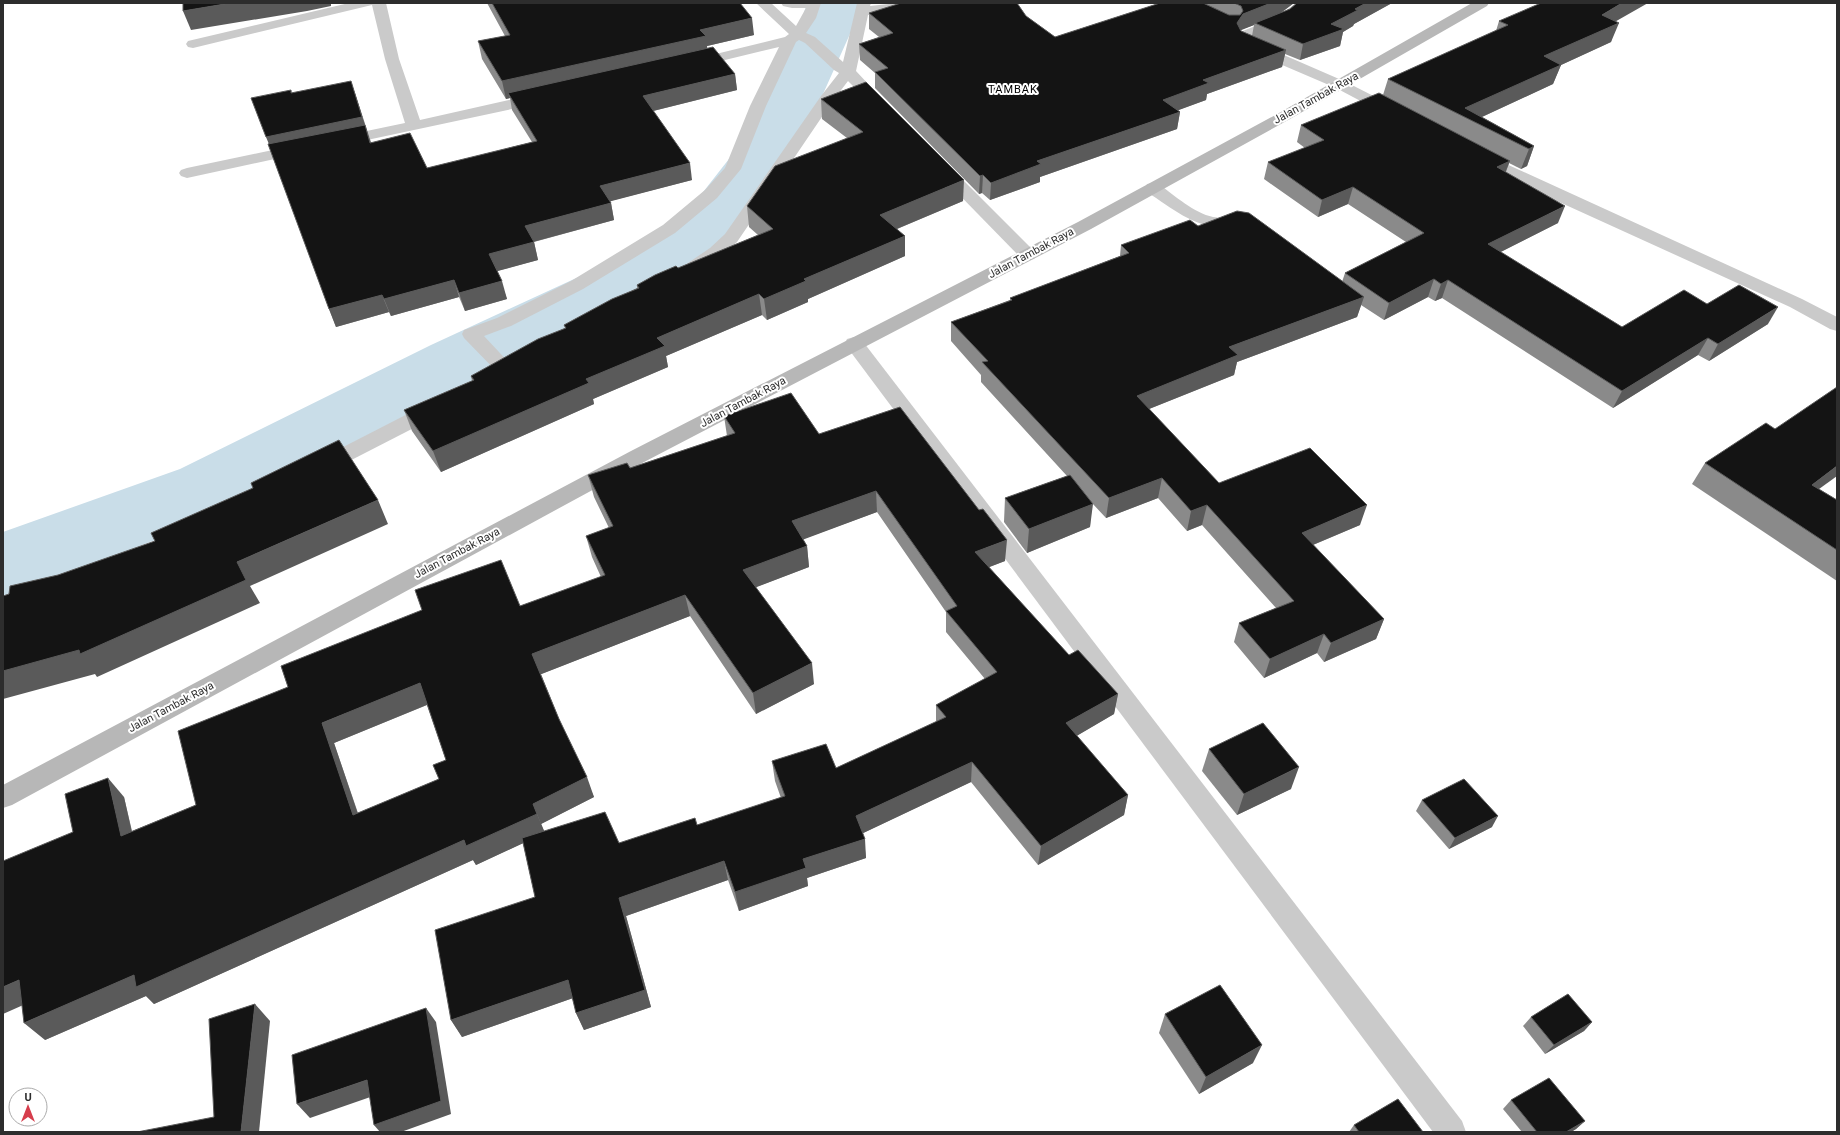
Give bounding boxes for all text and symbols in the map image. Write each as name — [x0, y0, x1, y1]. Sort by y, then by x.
street label: Jalan Tambak Raya — [1271, 69, 1361, 127]
district label: TAMBAK — [988, 83, 1038, 96]
street label: Jalan Tambak Raya — [986, 225, 1076, 281]
street label: Jalan Tambak Raya — [698, 374, 788, 430]
street label: Jalan Tambak Raya — [412, 525, 502, 581]
street label: Jalan Tambak Raya — [126, 679, 216, 735]
north arrow — [8, 1087, 48, 1127]
text: U — [24, 1091, 32, 1104]

